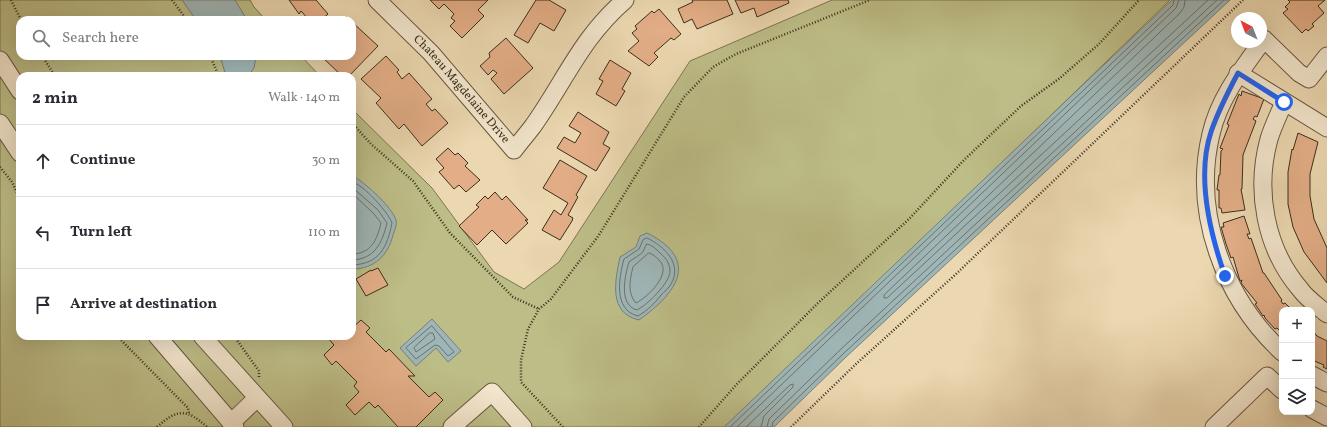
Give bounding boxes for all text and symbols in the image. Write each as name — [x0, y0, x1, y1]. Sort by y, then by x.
north arrow — [1231, 12, 1267, 48]
search box — [16, 16, 356, 60]
icon: search — [30, 27, 52, 49]
text: Search here — [62, 28, 139, 49]
street label: Chateau Magdelaine Drive — [409, 32, 513, 147]
text: 2 min — [32, 87, 78, 110]
text: Walk · 140 m — [268, 89, 340, 107]
route start — [1275, 93, 1293, 111]
icon: ahead — [32, 150, 54, 172]
text: Continue — [70, 150, 135, 171]
text: 30 m — [312, 152, 340, 170]
icon: left — [32, 222, 54, 244]
text: Turn left — [70, 222, 132, 243]
text: 110 m — [308, 224, 340, 242]
route end — [1216, 267, 1234, 285]
icon: arrive — [32, 294, 54, 316]
text: Arrive at destination — [70, 294, 217, 315]
map controls — [1279, 307, 1315, 415]
button: + — [1279, 307, 1315, 343]
button: − — [1279, 343, 1315, 379]
button: layers — [1279, 379, 1315, 415]

